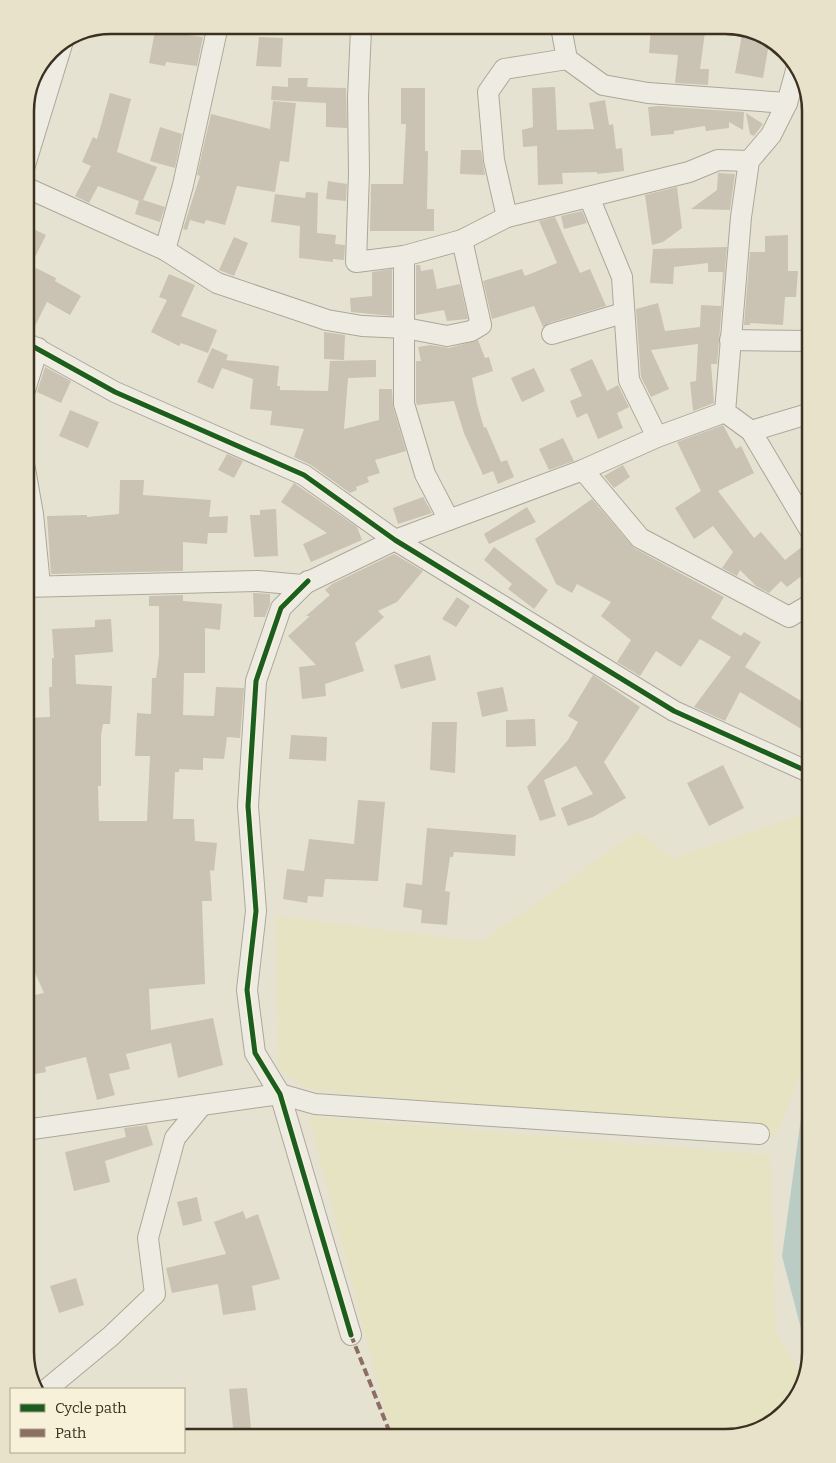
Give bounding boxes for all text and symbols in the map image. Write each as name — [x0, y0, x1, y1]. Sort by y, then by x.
legend — [10, 1388, 185, 1453]
text: Cycle path — [55, 1399, 127, 1417]
text: Path — [55, 1424, 87, 1442]

